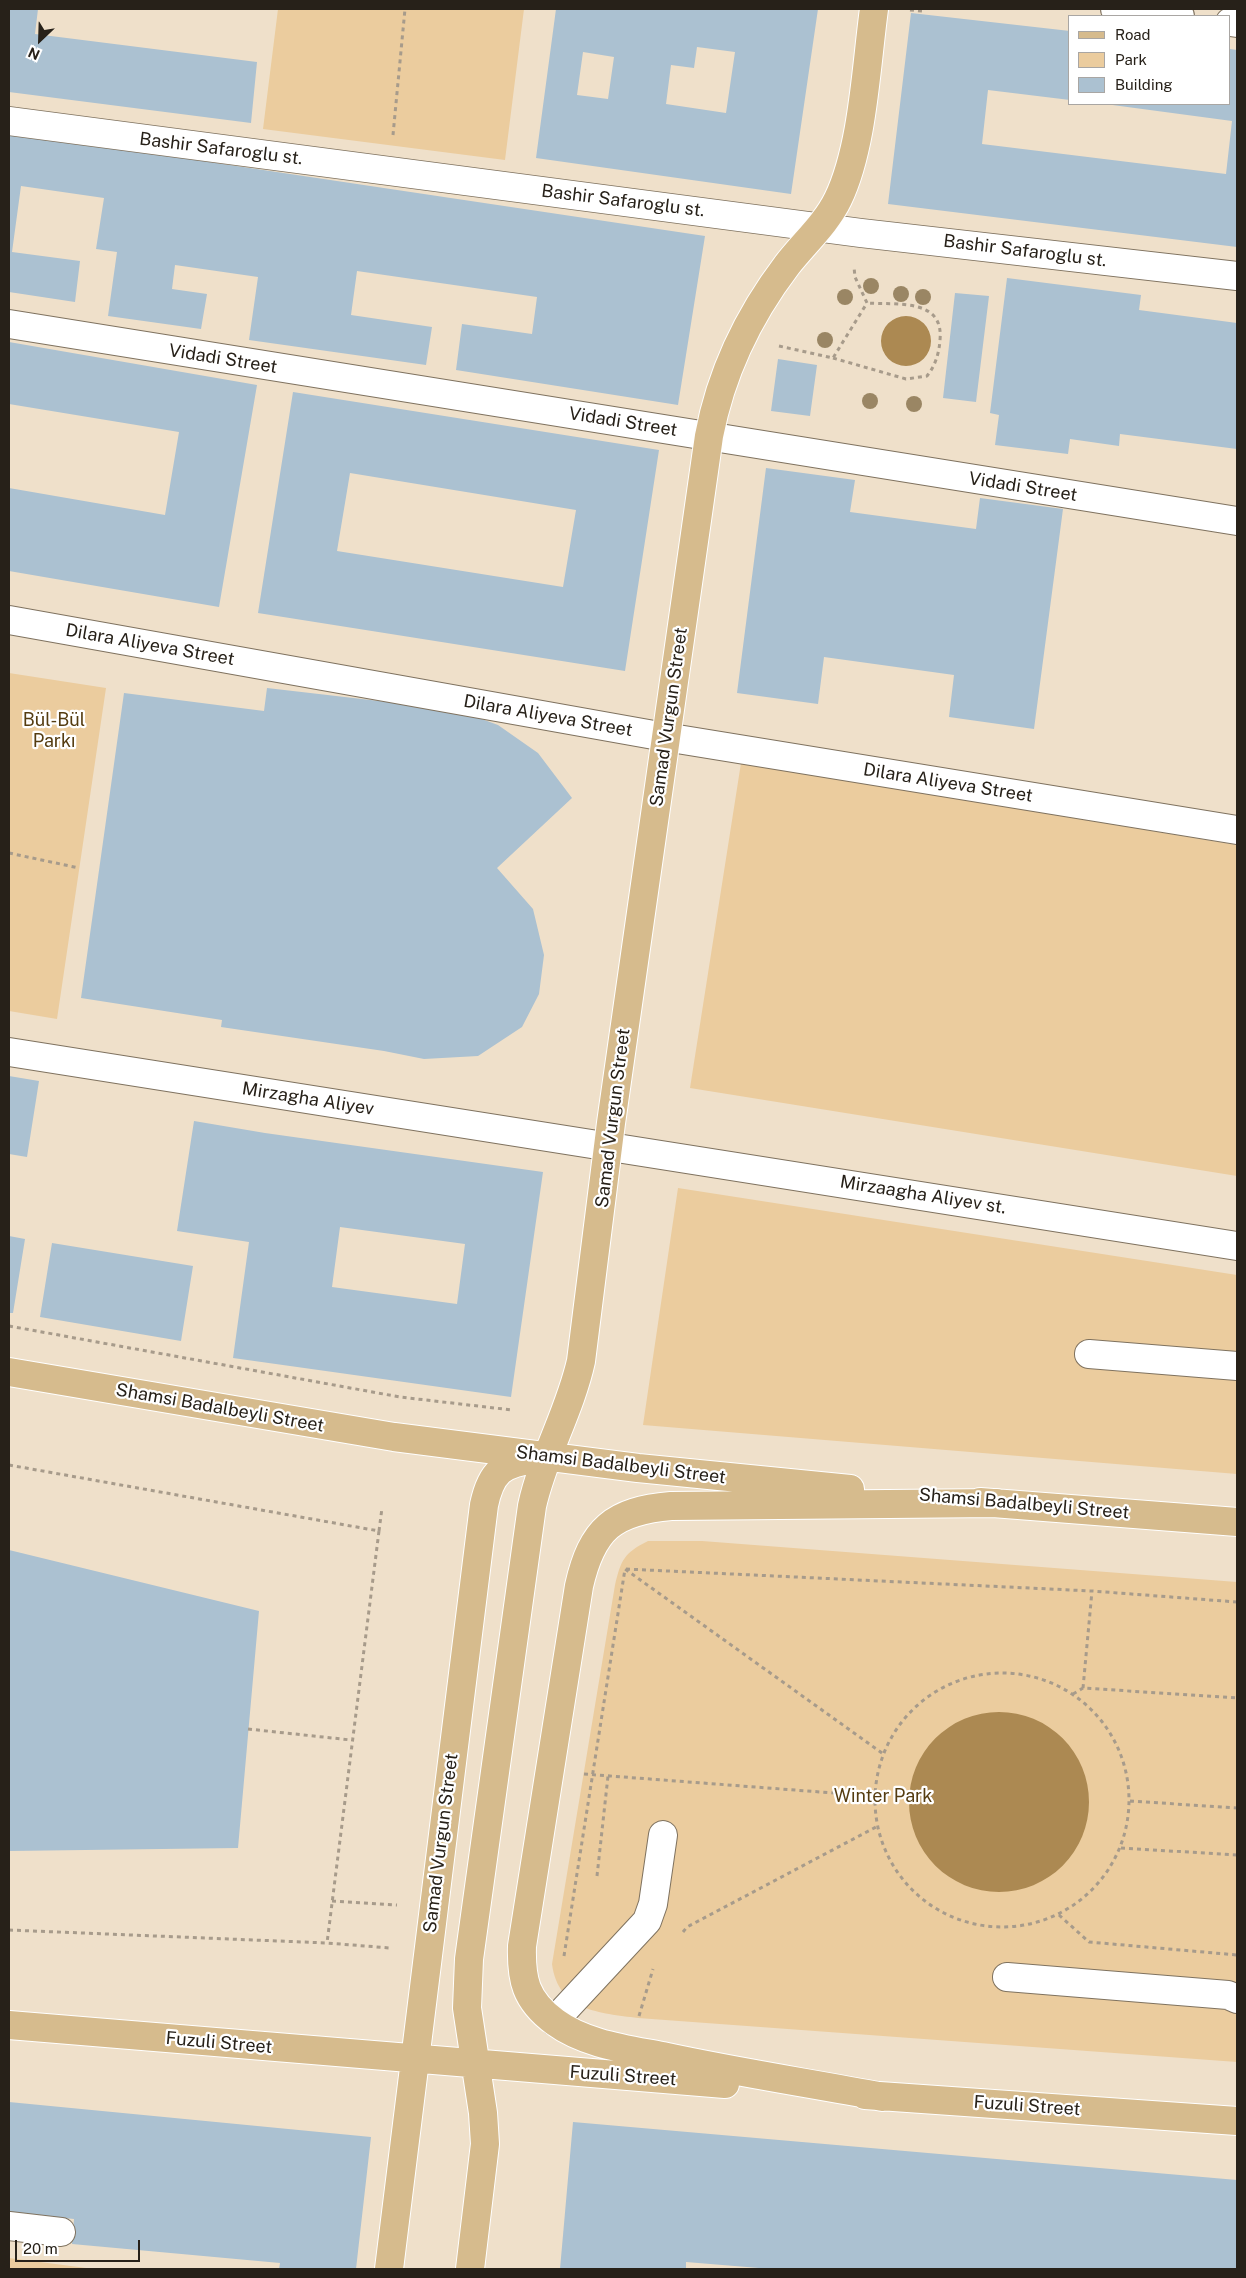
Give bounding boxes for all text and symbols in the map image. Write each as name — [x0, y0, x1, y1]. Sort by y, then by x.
north arrow — [15, 15, 65, 65]
legend — [1068, 15, 1231, 105]
text: Road — [1115, 26, 1151, 43]
text: N — [26, 44, 42, 63]
text: Park — [1115, 51, 1147, 68]
text: Building — [1115, 76, 1173, 93]
street label: Bashir Safaroglu st. — [138, 128, 304, 170]
street label: Bashir Safaroglu st. — [540, 180, 706, 222]
street label: Bashir Safaroglu st. — [942, 230, 1108, 272]
street label: Vidadi Street — [167, 340, 279, 378]
street label: Vidadi Street — [567, 403, 679, 441]
street label: Vidadi Street — [967, 468, 1079, 506]
street label: Dilara Aliyeva Street — [64, 619, 236, 671]
street label: Samad Vurgun Street — [646, 626, 692, 808]
street label: Dilara Aliyeva Street — [462, 690, 634, 742]
park label: Bül-Bül Parkı — [23, 709, 85, 752]
street label: Dilara Aliyeva Street — [862, 759, 1034, 807]
street label: Samad Vurgun Street — [591, 1027, 635, 1209]
street label: Mirzagha Aliyev — [240, 1078, 376, 1120]
street label: Mirzaagha Aliyev st. — [839, 1171, 1007, 1219]
street label: Shamsi Badalbeyli Street — [114, 1379, 326, 1437]
street label: Shamsi Badalbeyli Street — [515, 1441, 727, 1489]
street label: Shamsi Badalbeyli Street — [918, 1484, 1130, 1524]
street label: Samad Vurgun Street — [419, 1752, 463, 1934]
park label: Winter Park — [834, 1785, 932, 1807]
street label: Fuzuli Street — [165, 2028, 273, 2058]
street label: Fuzuli Street — [569, 2061, 677, 2091]
street label: Fuzuli Street — [973, 2091, 1081, 2121]
scale bar — [18, 2230, 142, 2262]
text: 20 m — [23, 2240, 58, 2257]

